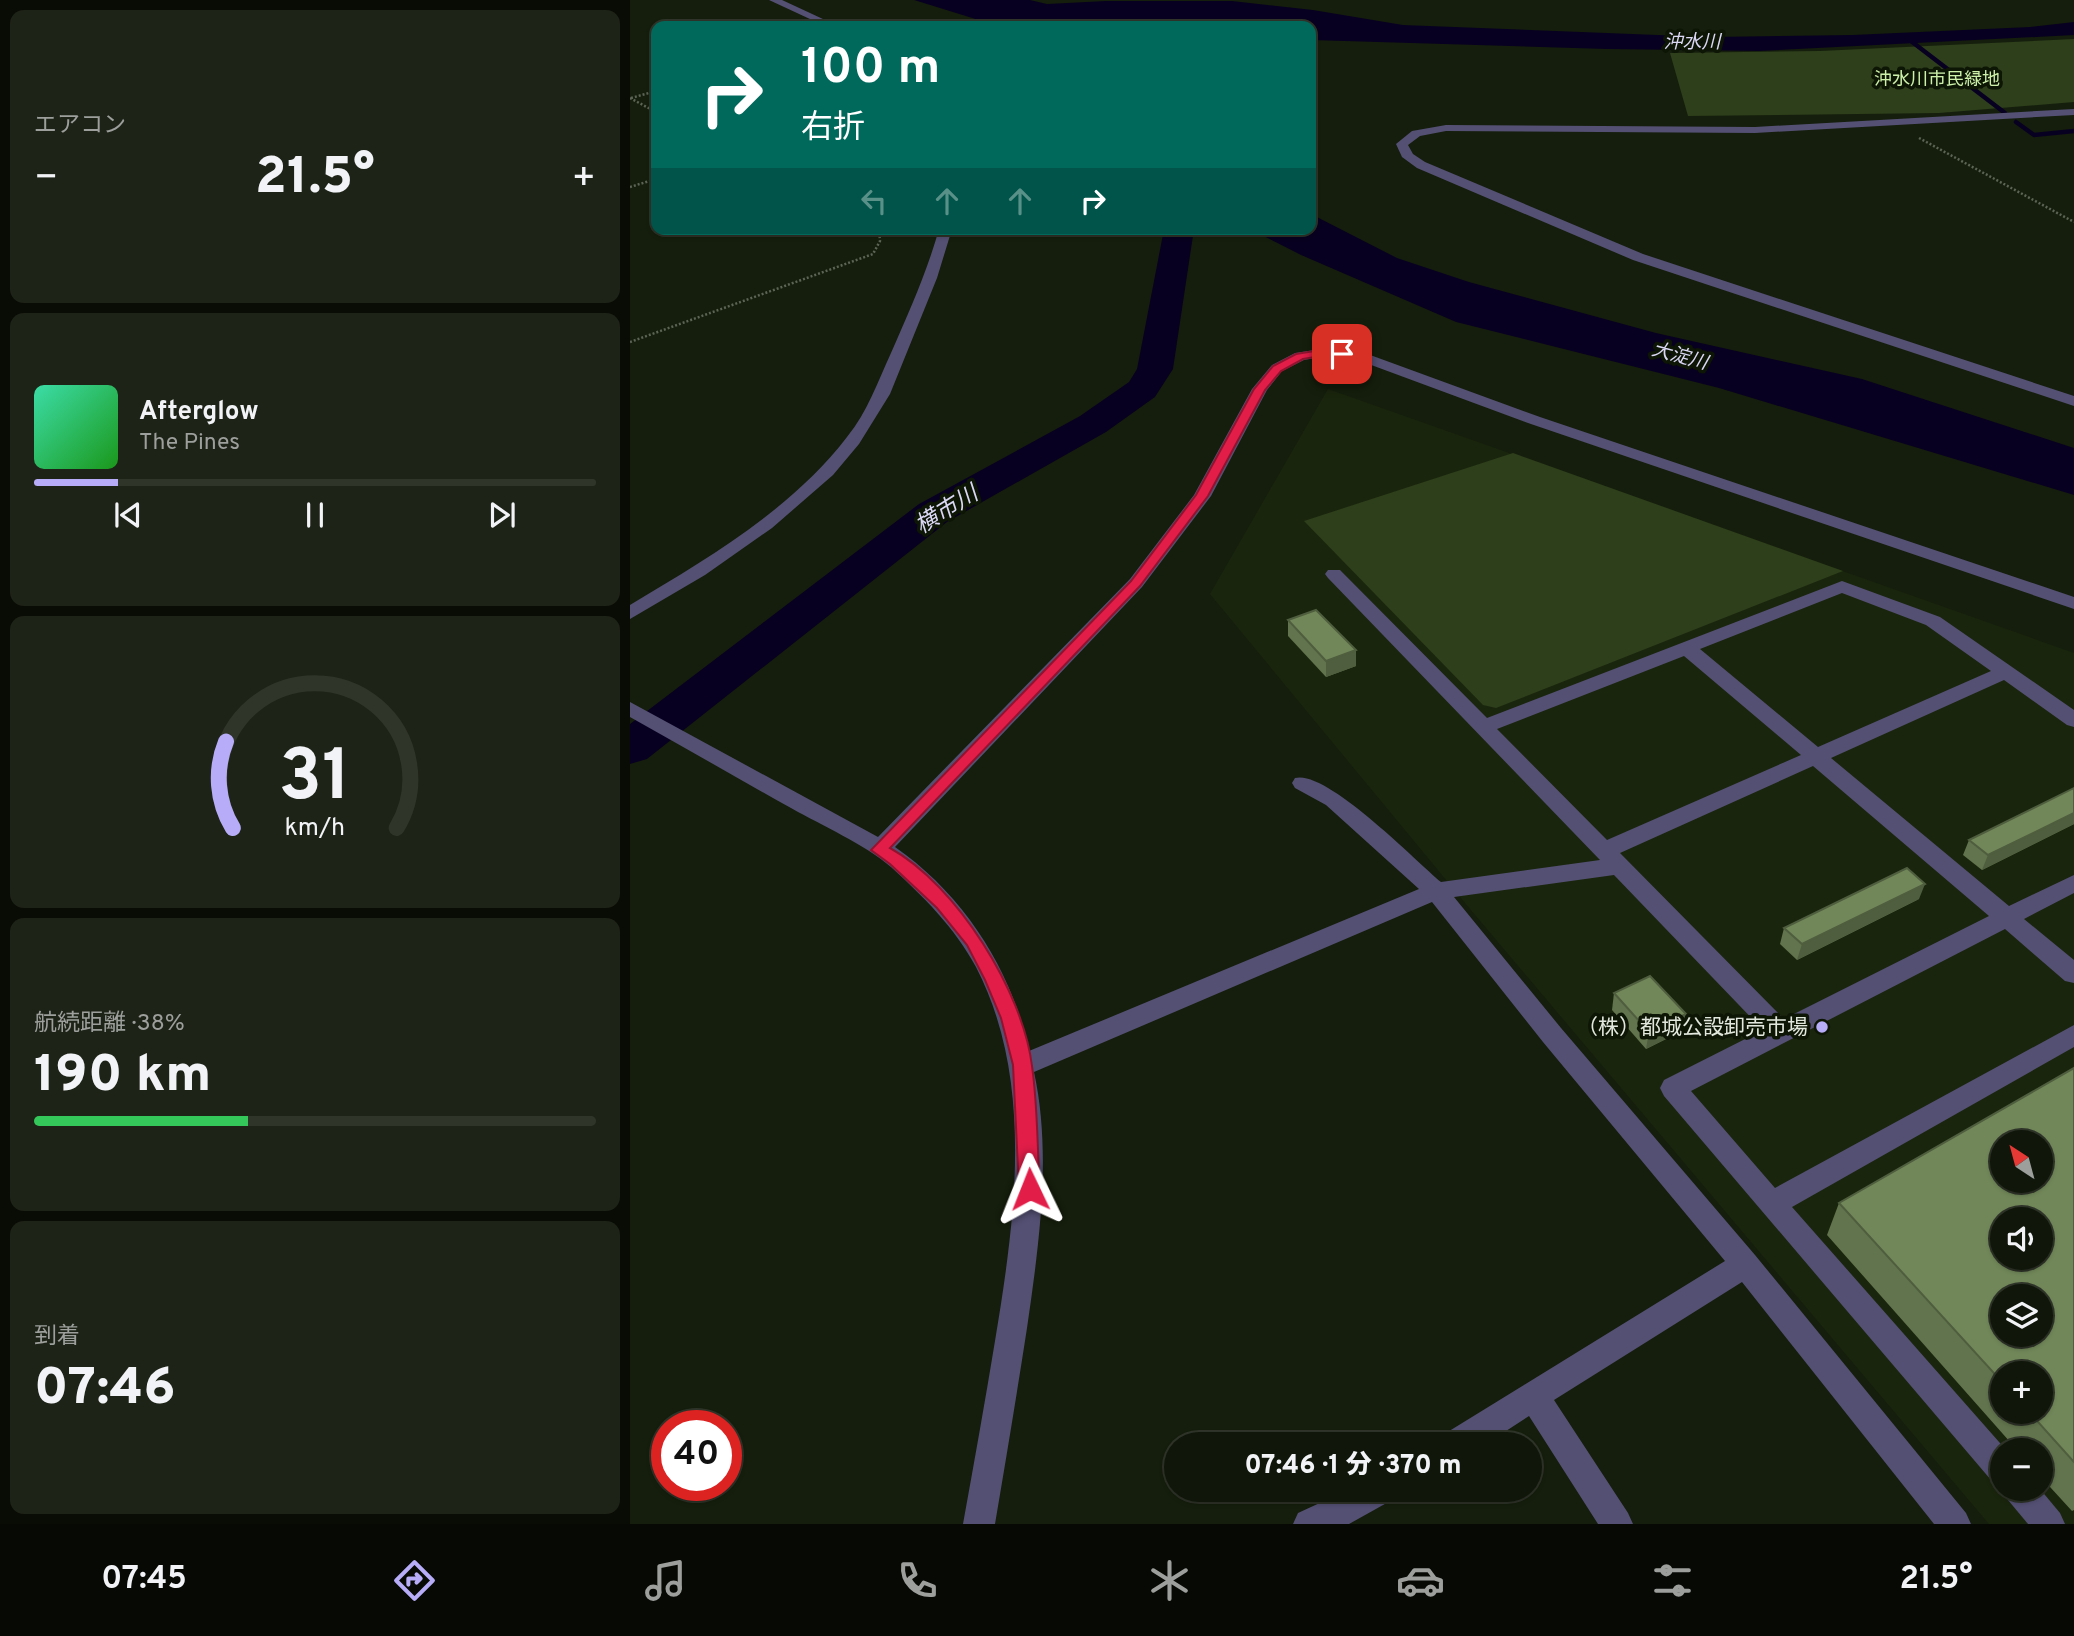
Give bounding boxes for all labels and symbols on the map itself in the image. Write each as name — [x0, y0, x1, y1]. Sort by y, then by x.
water label: 沖水川 — [1663, 31, 1722, 55]
park label: 沖水川市民緑地 — [1874, 69, 2000, 92]
pin — [1312, 324, 1372, 384]
water label: 大淀川 — [1649, 338, 1712, 376]
water label: 横市川 — [910, 479, 987, 542]
place label: （株）都城公設卸売市場 — [1577, 1015, 1808, 1042]
marker: （株）都城公設卸売市場 — [1814, 1019, 1830, 1035]
north arrow — [1990, 1130, 2053, 1194]
position arrow — [993, 1152, 1067, 1226]
speed limit sign: 40 — [651, 1410, 742, 1501]

